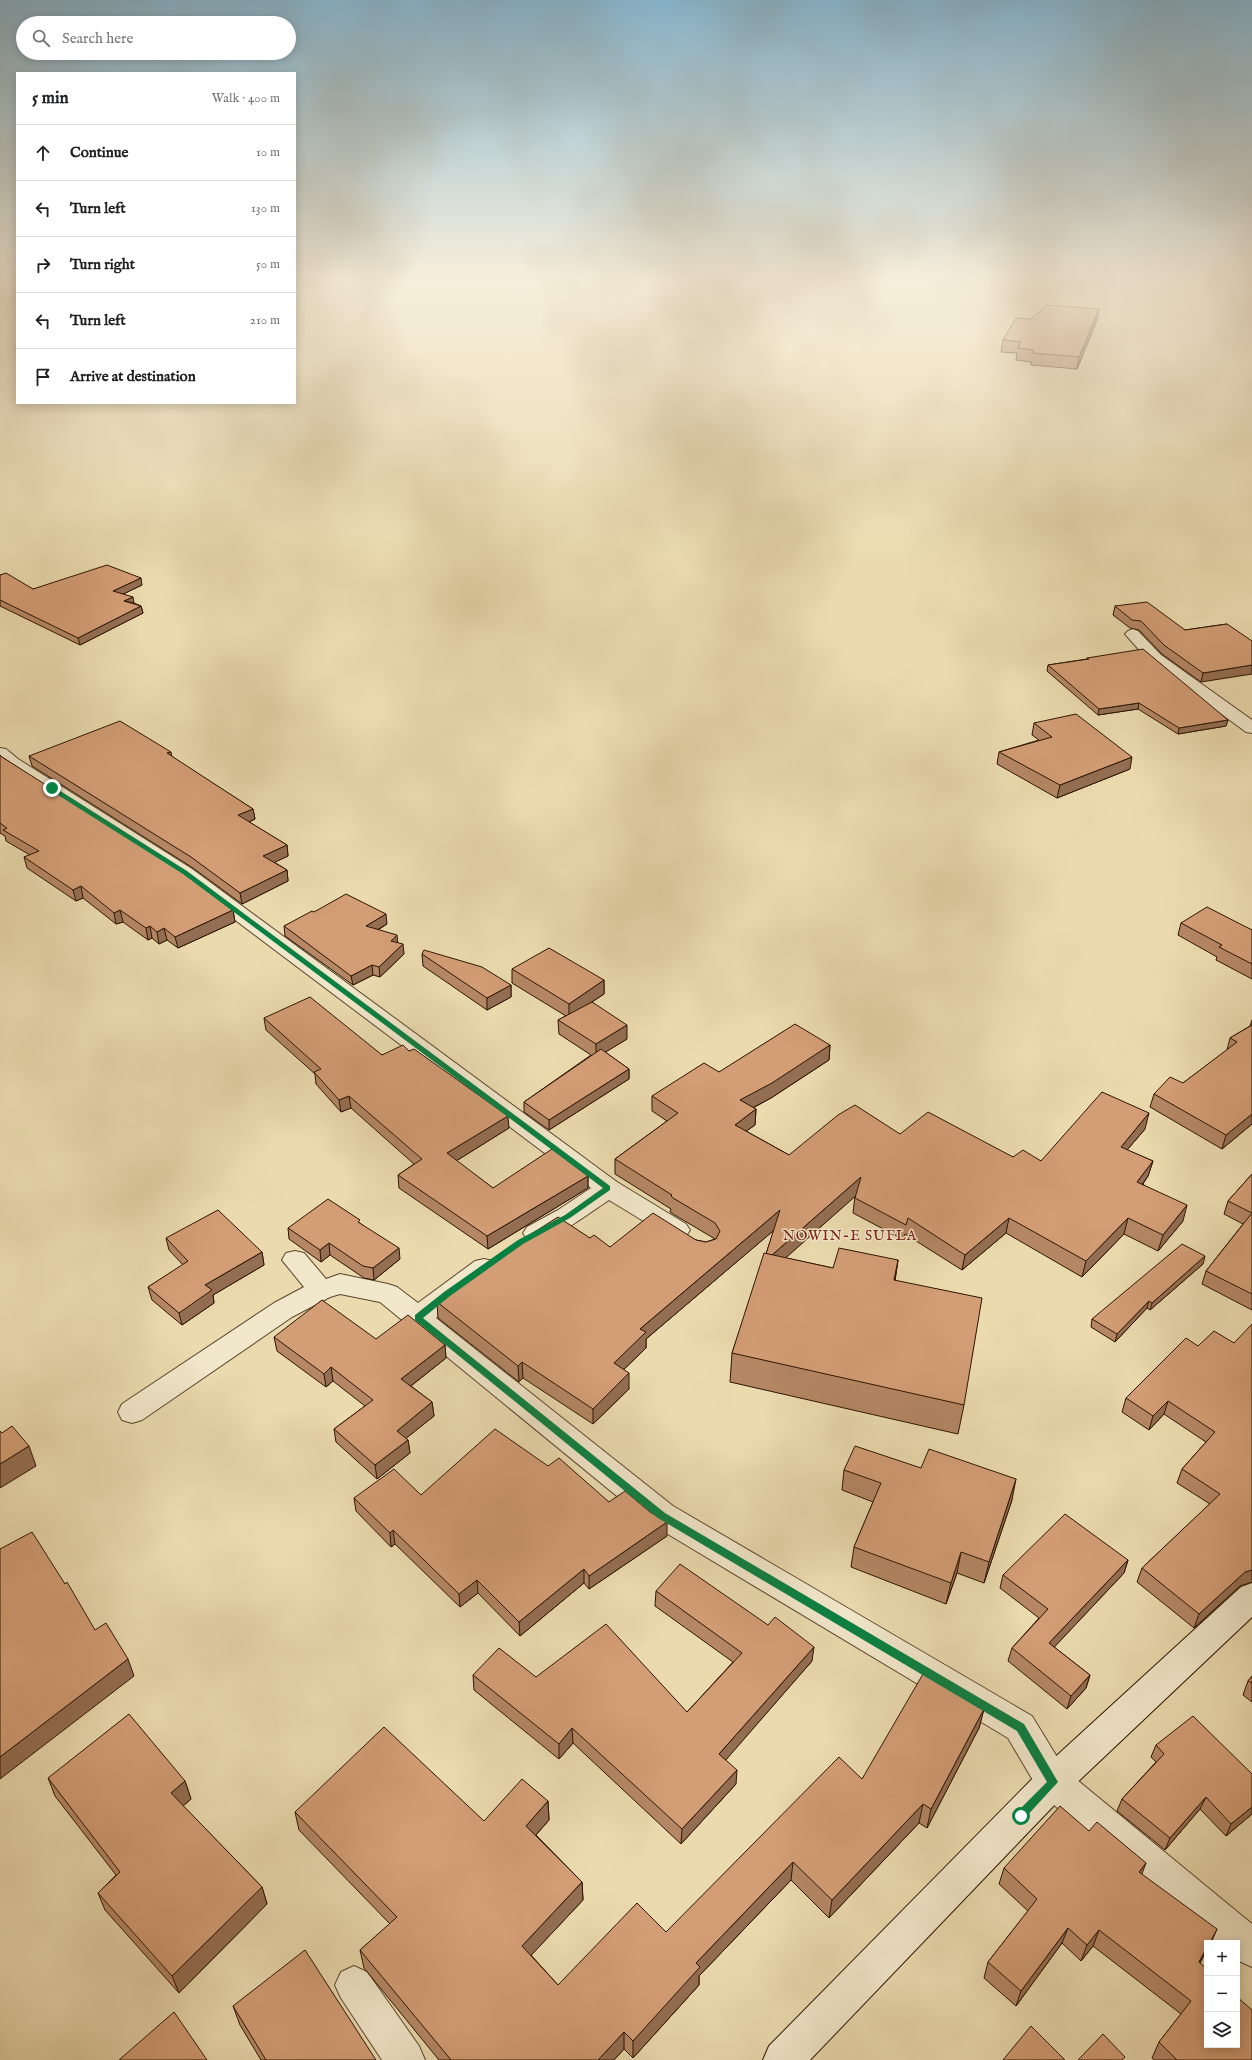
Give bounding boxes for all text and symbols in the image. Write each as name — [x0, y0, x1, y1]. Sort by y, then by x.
search box — [16, 16, 296, 60]
icon: search — [30, 27, 52, 49]
text: Search here — [62, 29, 133, 48]
text: 5 min — [32, 88, 69, 109]
text: Walk · 400 m — [212, 90, 280, 107]
icon: ahead — [32, 142, 54, 164]
text: Continue — [70, 143, 128, 162]
text: 10 m — [256, 144, 280, 161]
icon: left — [32, 198, 54, 220]
text: Turn left — [70, 199, 126, 218]
text: 130 m — [251, 200, 280, 217]
icon: right — [32, 254, 54, 276]
text: Turn right — [70, 255, 135, 274]
text: 50 m — [256, 256, 280, 273]
icon: left — [32, 310, 54, 332]
text: Turn left — [70, 311, 126, 330]
text: 210 m — [250, 312, 280, 329]
icon: arrive — [32, 366, 54, 388]
text: Arrive at destination — [70, 367, 196, 386]
route end — [43, 779, 61, 797]
district label: NOWIN-E SUFLA — [783, 1227, 917, 1245]
route start — [1012, 1807, 1030, 1825]
map controls — [1204, 1940, 1240, 2048]
button: + — [1204, 1940, 1240, 1976]
button: − — [1204, 1976, 1240, 2012]
button: layers — [1204, 2012, 1240, 2048]

